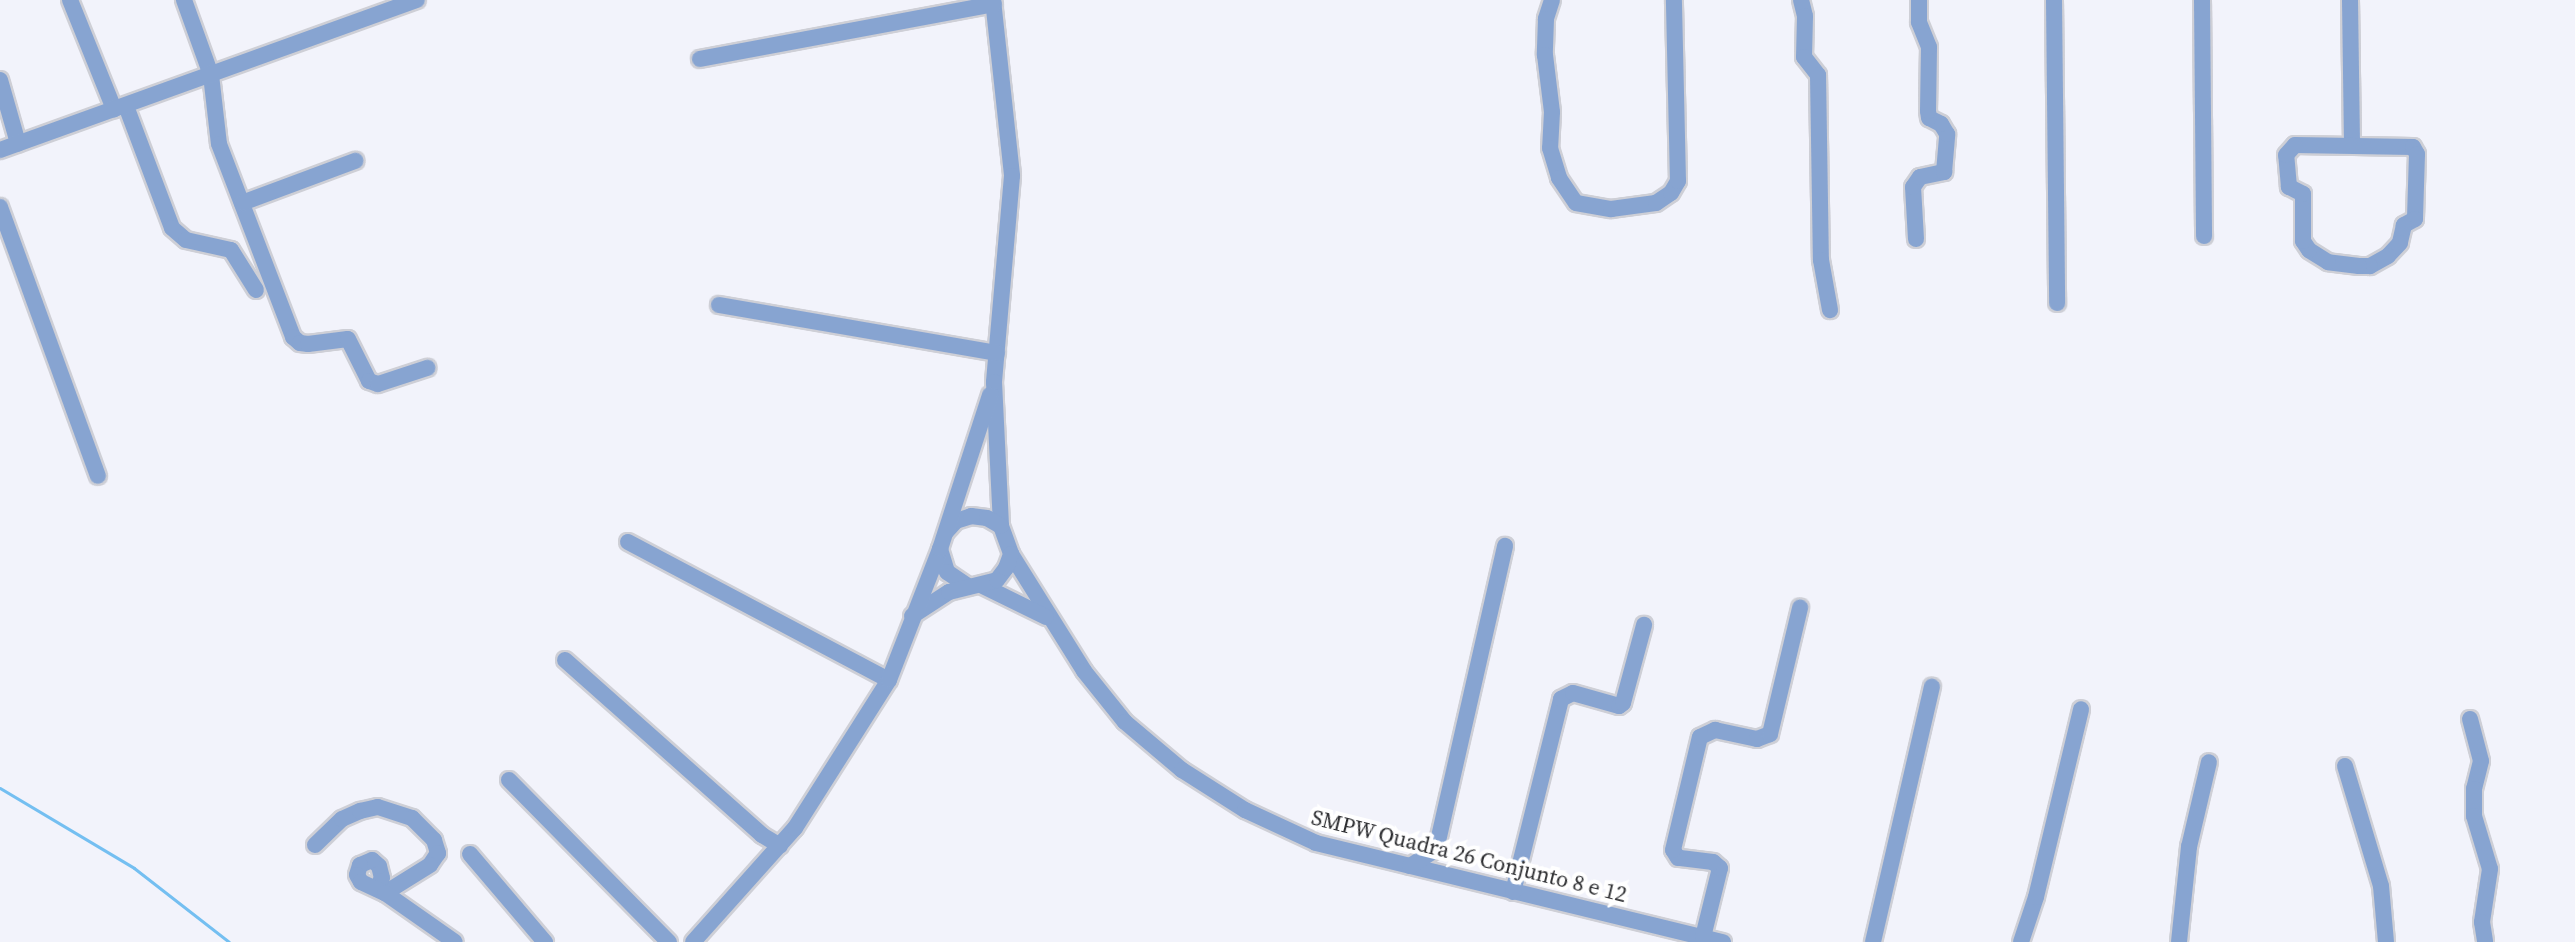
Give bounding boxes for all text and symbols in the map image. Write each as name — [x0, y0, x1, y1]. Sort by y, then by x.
street label: SMPW Quadra 26 Conjunto 8 e 12 — [1308, 804, 1630, 908]

